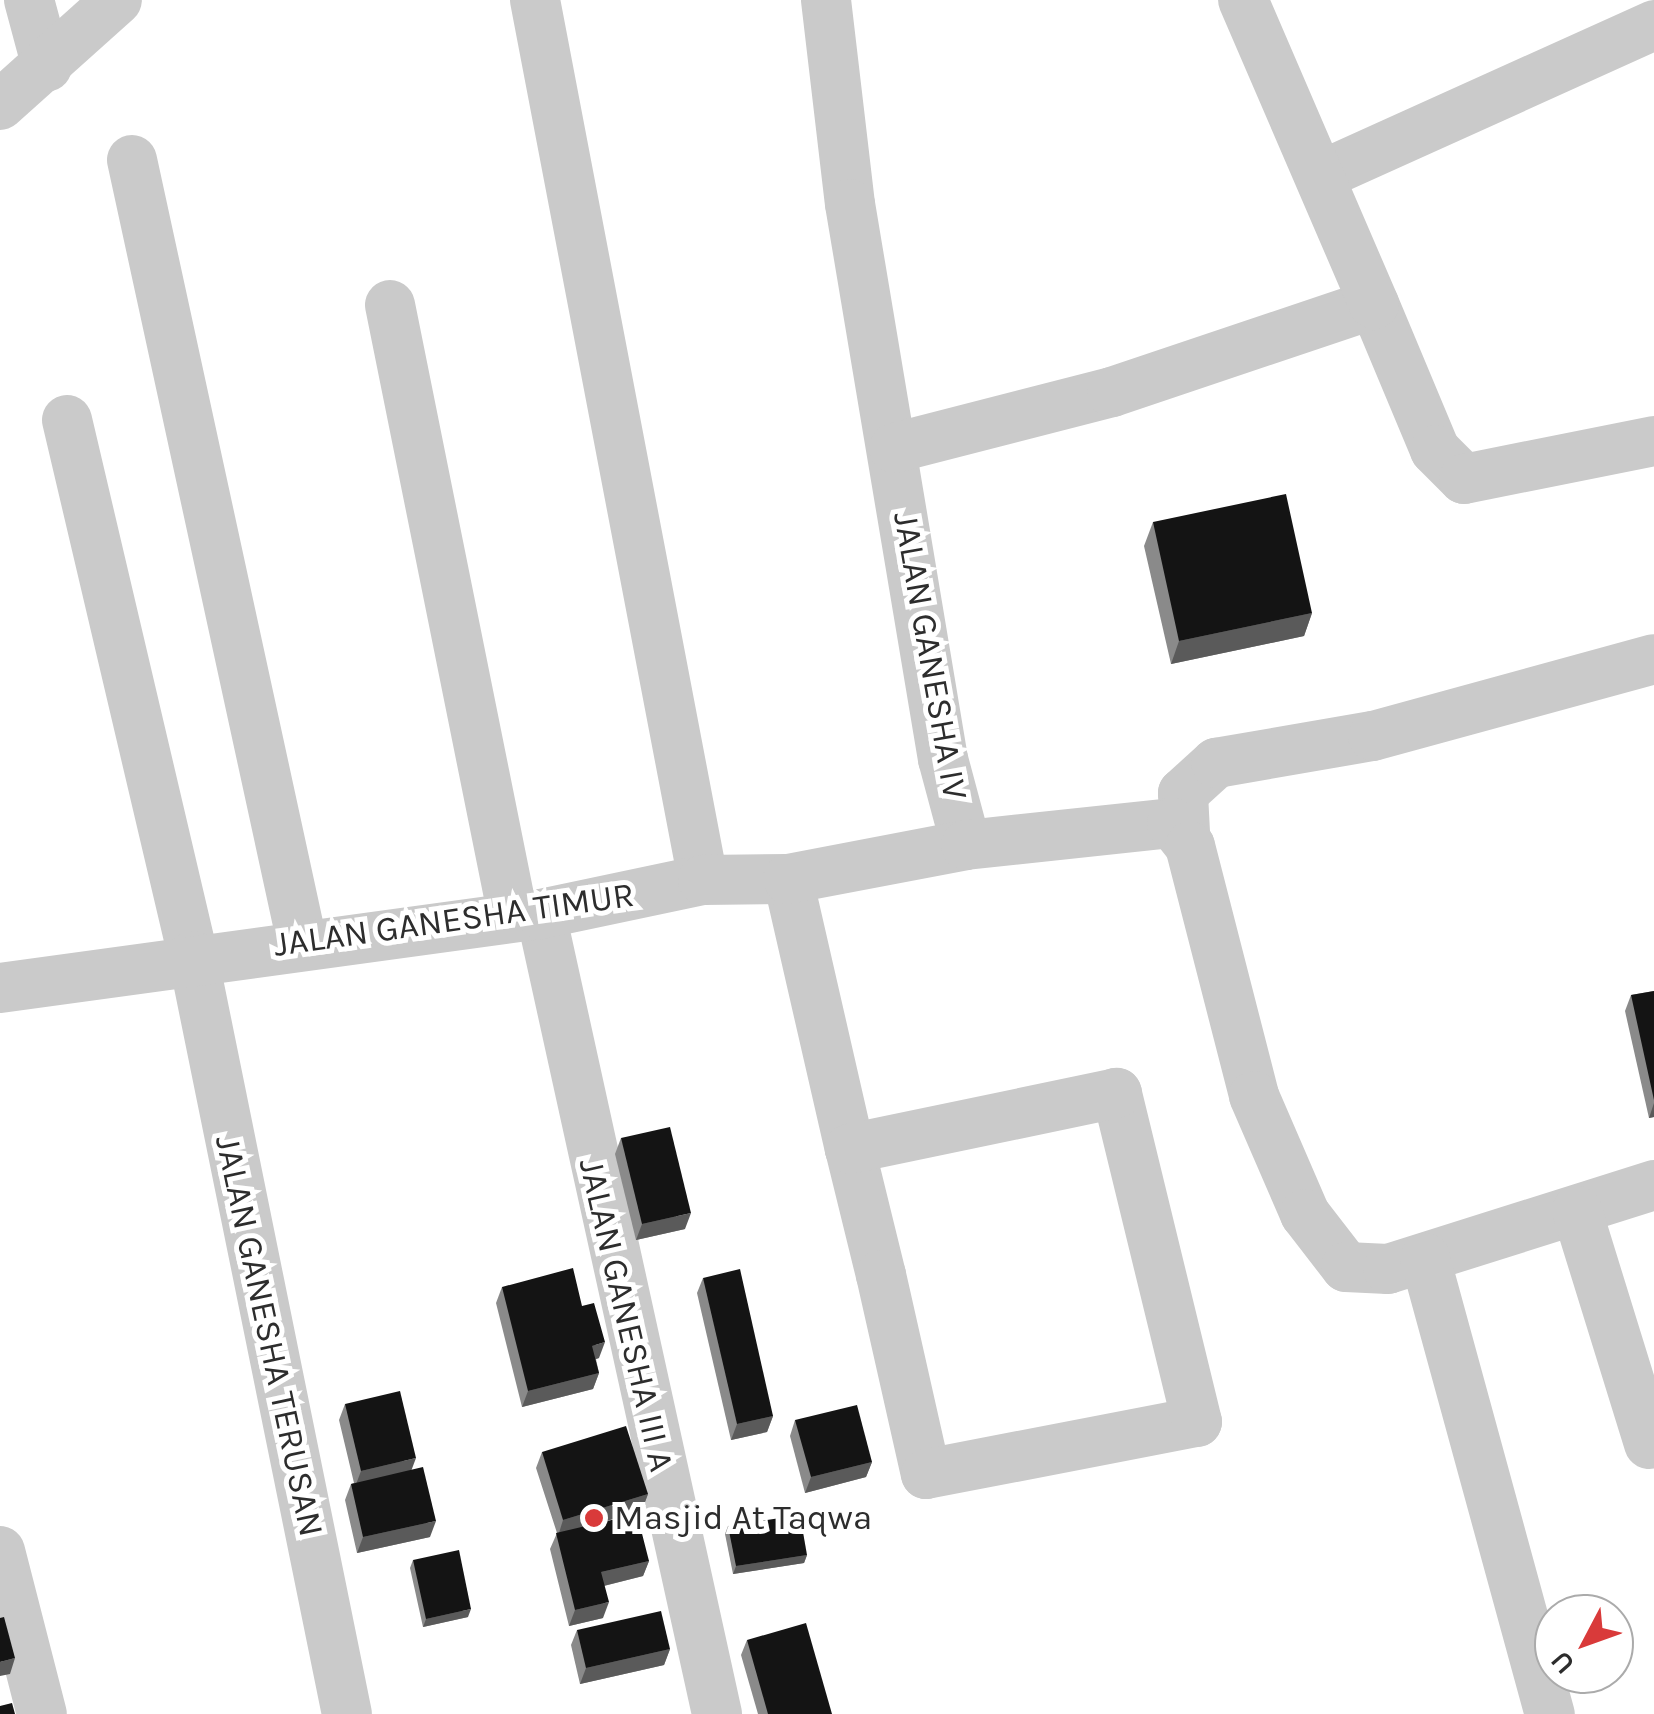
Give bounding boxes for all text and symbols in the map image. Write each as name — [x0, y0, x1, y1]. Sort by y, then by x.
street label: JALAN GANESHA IV — [884, 509, 976, 803]
street label: JALAN GANESHA TIMUR — [271, 874, 637, 966]
street label: JALAN GANESHA TERUSAN — [206, 1132, 332, 1540]
street label: JALAN GANESHA III A — [570, 1154, 682, 1476]
place label: Masjid At Taqwa — [614, 1497, 872, 1539]
marker: Masjid At Taqwa — [583, 1507, 605, 1529]
north arrow — [1534, 1594, 1634, 1694]
text: U — [1544, 1645, 1581, 1681]

